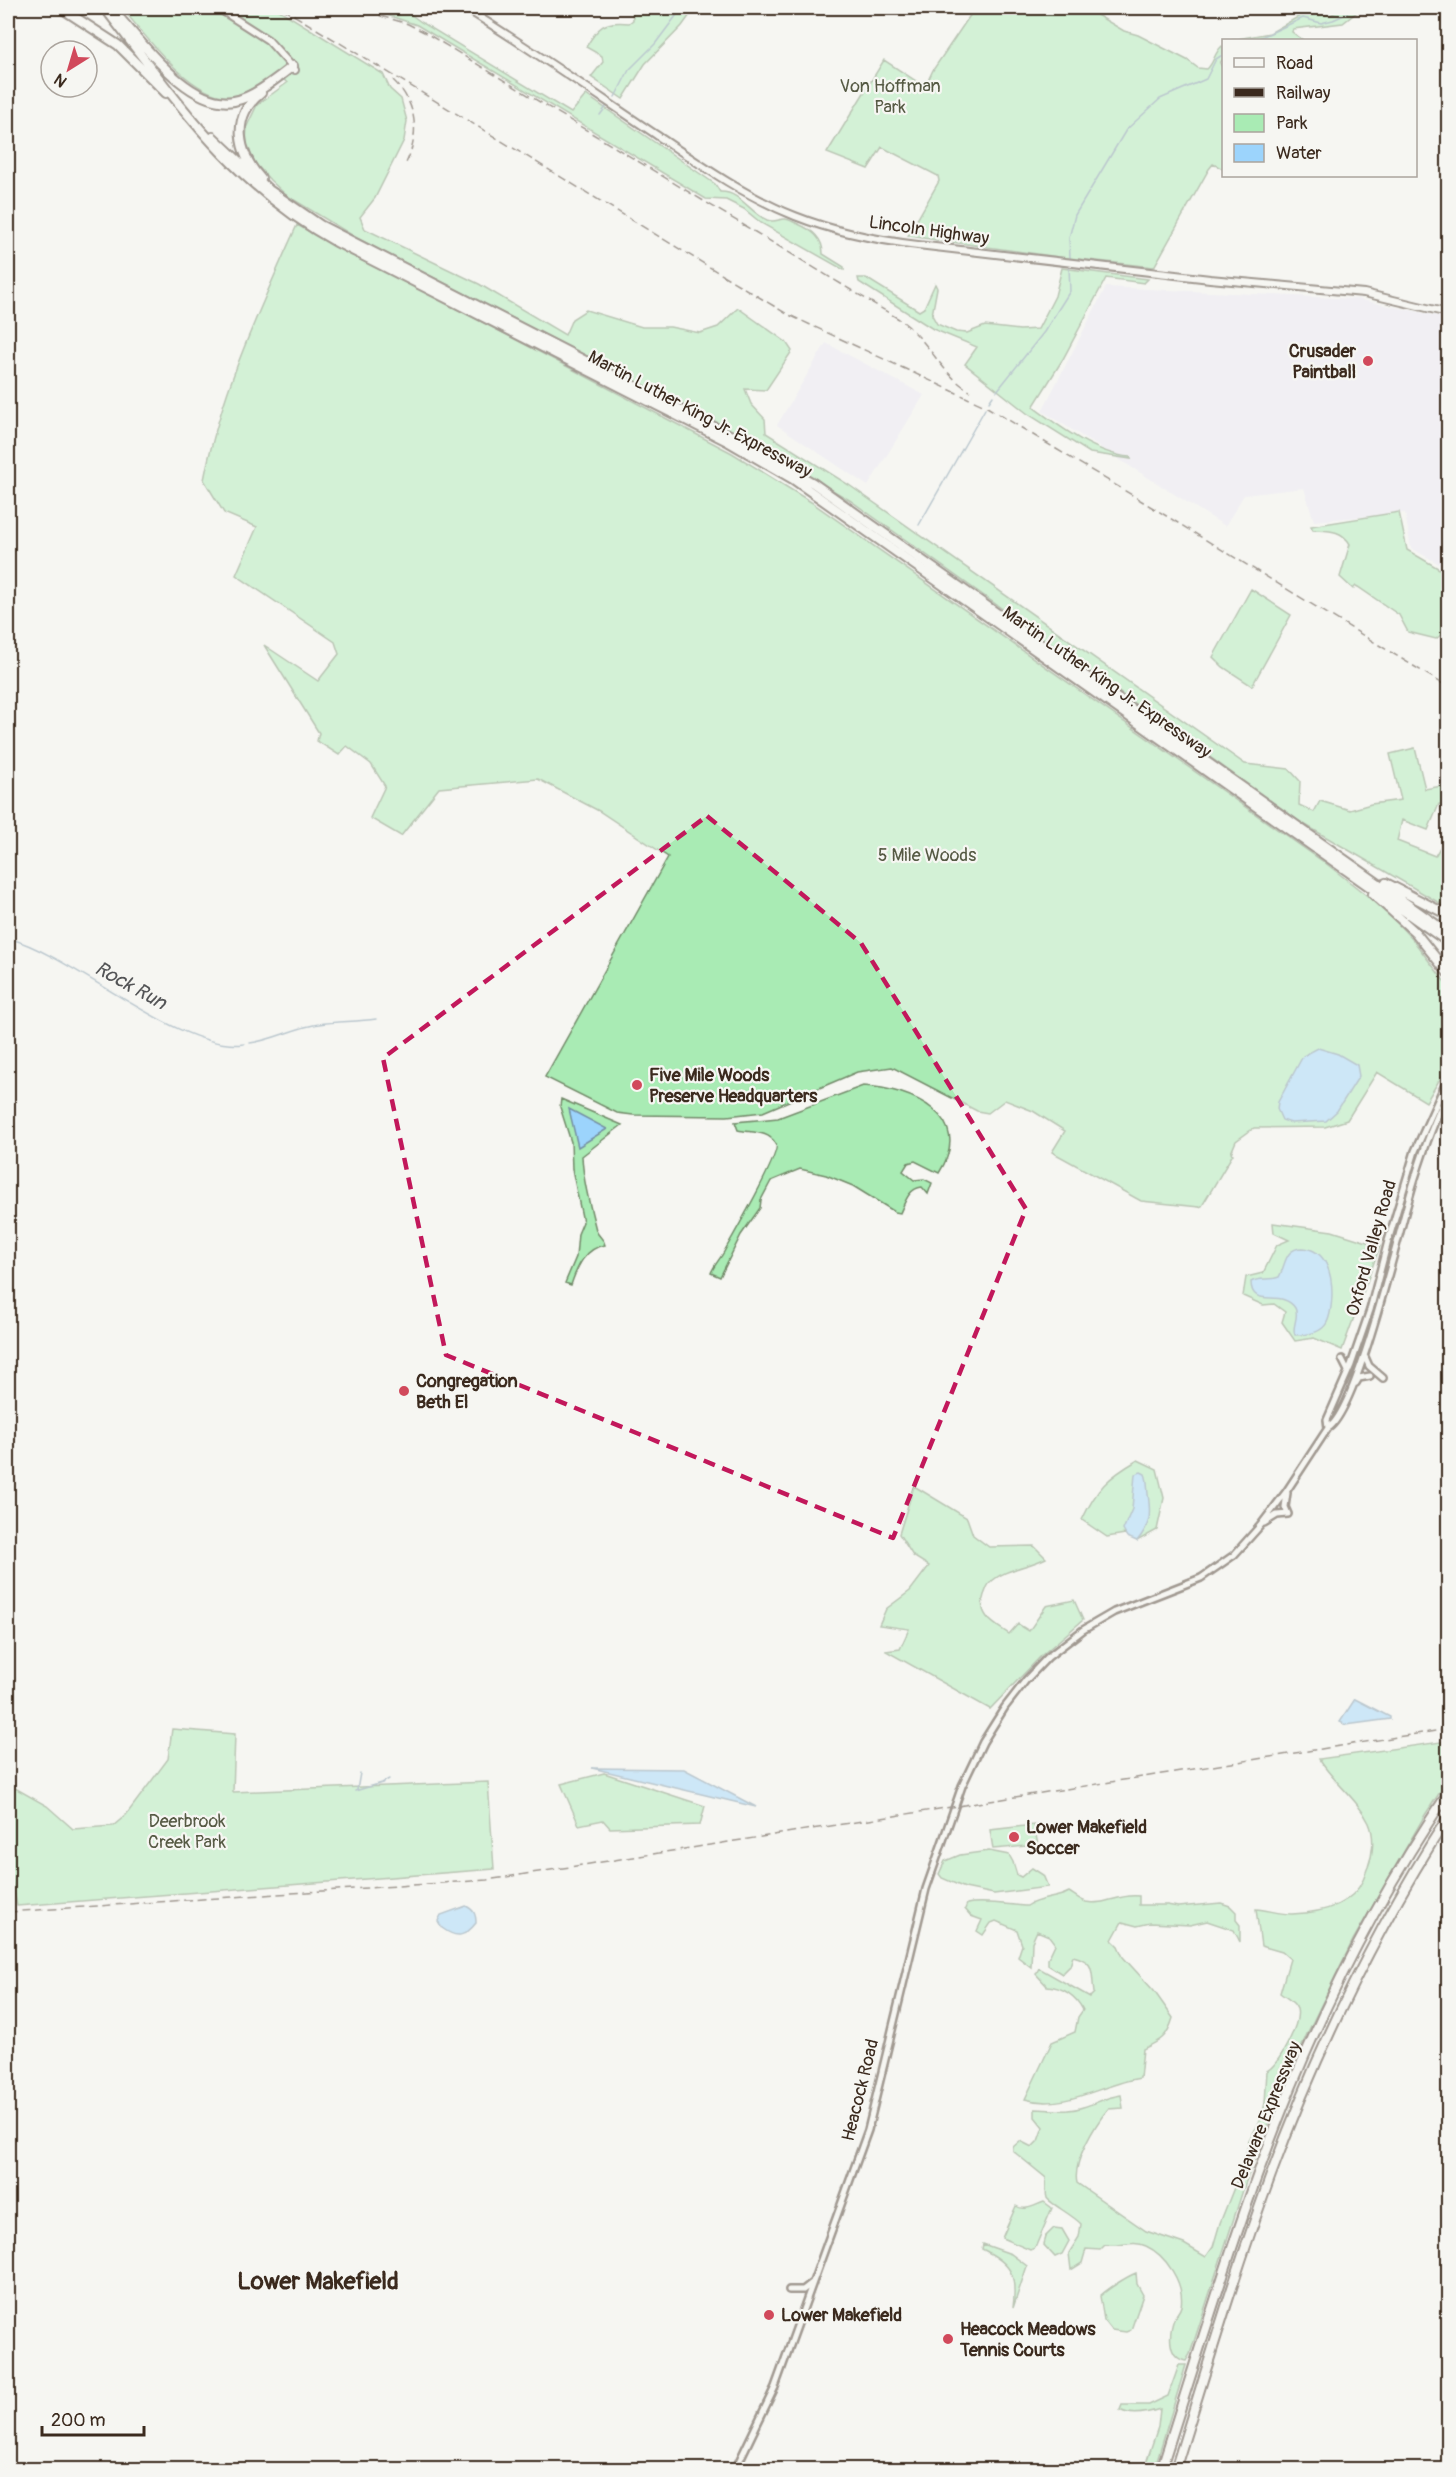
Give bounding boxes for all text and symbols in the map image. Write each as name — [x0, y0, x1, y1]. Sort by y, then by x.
north arrow — [39, 39, 99, 99]
legend — [1222, 39, 1417, 177]
text: Road — [1276, 52, 1313, 75]
text: N — [50, 69, 71, 91]
park label: Von Hoffman Park — [839, 75, 941, 119]
text: Railway — [1276, 82, 1331, 105]
text: Park — [1276, 112, 1308, 135]
text: Water — [1276, 142, 1322, 165]
street label: Lincoln Highway — [867, 211, 991, 250]
place label: Crusader Paintball — [1289, 340, 1357, 384]
street label: Martin Luther King Jr. Expressway — [584, 346, 816, 483]
marker: Crusader Paintball — [1361, 354, 1375, 368]
street label: Martin Luther King Jr. Expressway — [998, 601, 1216, 764]
park label: 5 Mile Woods — [878, 844, 976, 867]
water label: Rock Run — [91, 956, 172, 1016]
place label: Five Mile Woods Preserve Headquarters — [649, 1064, 818, 1108]
marker: Five Mile Woods Preserve Headquarters — [630, 1078, 644, 1092]
street label: Oxford Valley Road — [1341, 1177, 1402, 1319]
place label: Congregation Beth El — [416, 1370, 518, 1414]
marker: Congregation Beth El — [397, 1384, 411, 1398]
park label: Deerbrook Creek Park — [148, 1810, 226, 1854]
place label: Lower Makefield Soccer — [1026, 1816, 1147, 1860]
marker: Lower Makefield Soccer — [1007, 1830, 1021, 1844]
street label: Heacock Road — [837, 2037, 884, 2144]
street label: Delaware Expressway — [1226, 2038, 1307, 2192]
district label: Lower Makefield — [237, 2267, 399, 2296]
place label: Lower Makefield — [781, 2304, 902, 2327]
marker: Lower Makefield — [762, 2308, 776, 2322]
place label: Heacock Meadows Tennis Courts — [959, 2318, 1097, 2362]
marker: Heacock Meadows Tennis Courts — [941, 2332, 955, 2346]
scale bar — [42, 2399, 144, 2437]
text: 200 m — [51, 2409, 106, 2432]

